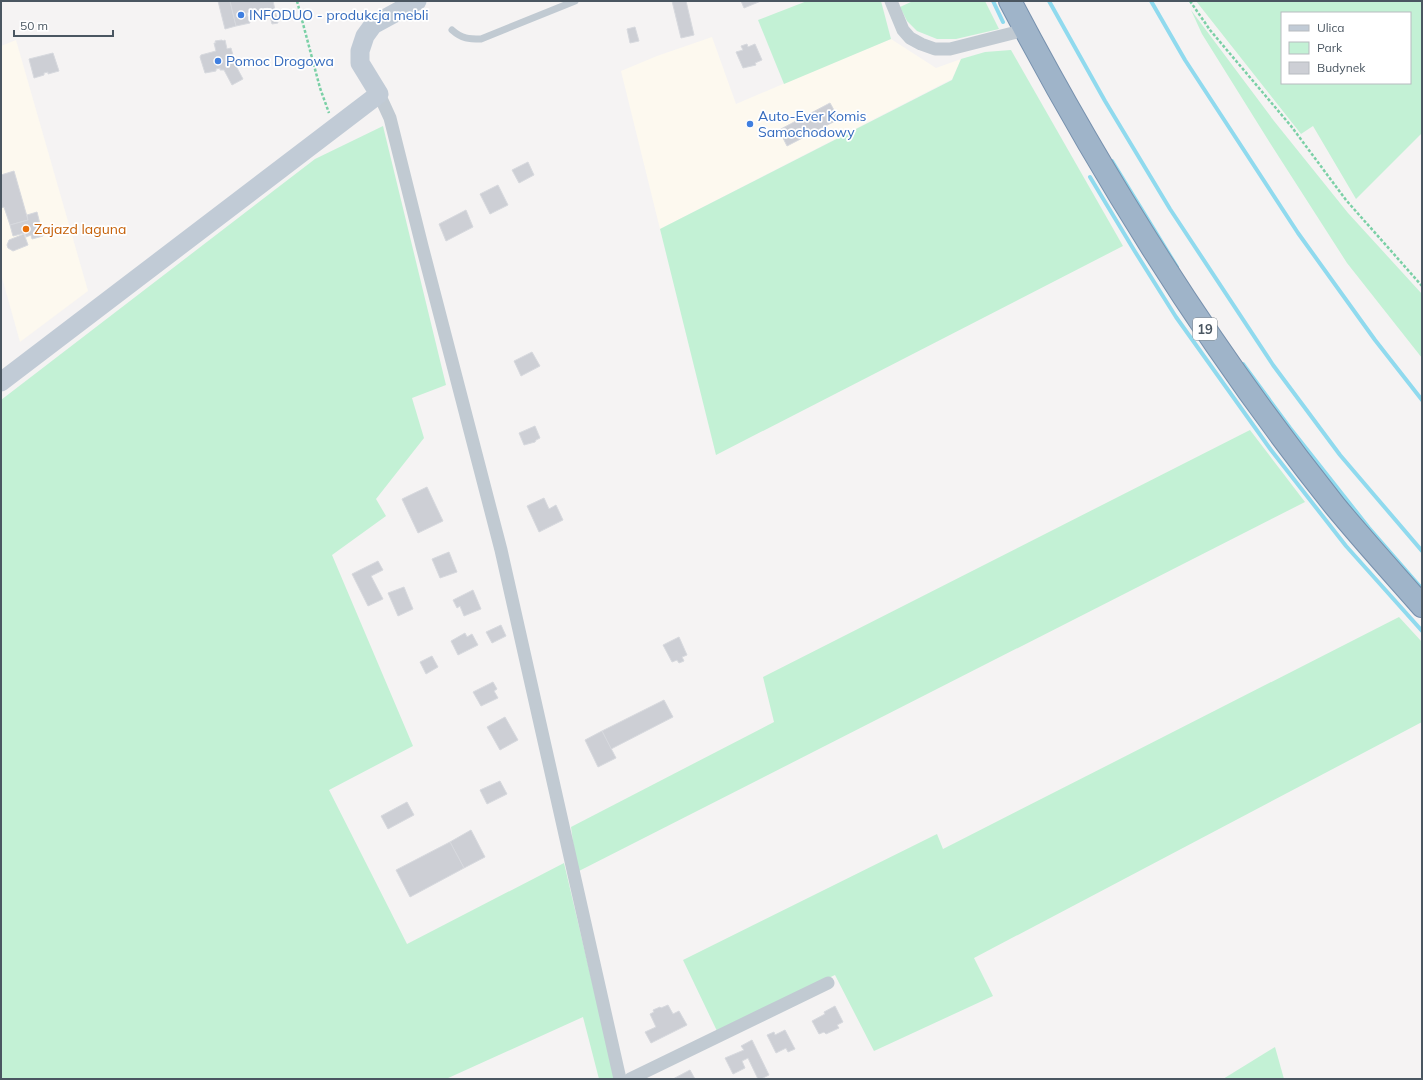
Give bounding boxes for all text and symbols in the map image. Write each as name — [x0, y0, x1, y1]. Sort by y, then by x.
place label: INFODUO - produkcja mebli — [249, 6, 429, 24]
marker: INFODUO - produkcja mebli — [236, 10, 246, 20]
scale bar — [14, 12, 113, 38]
legend — [1281, 12, 1411, 84]
text: 50 m — [20, 18, 48, 33]
text: Ulica — [1317, 20, 1345, 35]
text: Park — [1317, 40, 1343, 55]
place label: Pomoc Drogowa — [226, 52, 334, 70]
marker: Pomoc Drogowa — [213, 56, 223, 66]
text: Budynek — [1317, 60, 1366, 75]
place label: Auto-Ever Komis Samochodowy — [758, 107, 867, 141]
marker: Auto-Ever Komis Samochodowy — [745, 119, 755, 129]
place label: Zajazd laguna — [34, 220, 126, 238]
marker: Zajazd laguna — [21, 224, 31, 234]
road number: 19 — [1193, 318, 1217, 340]

